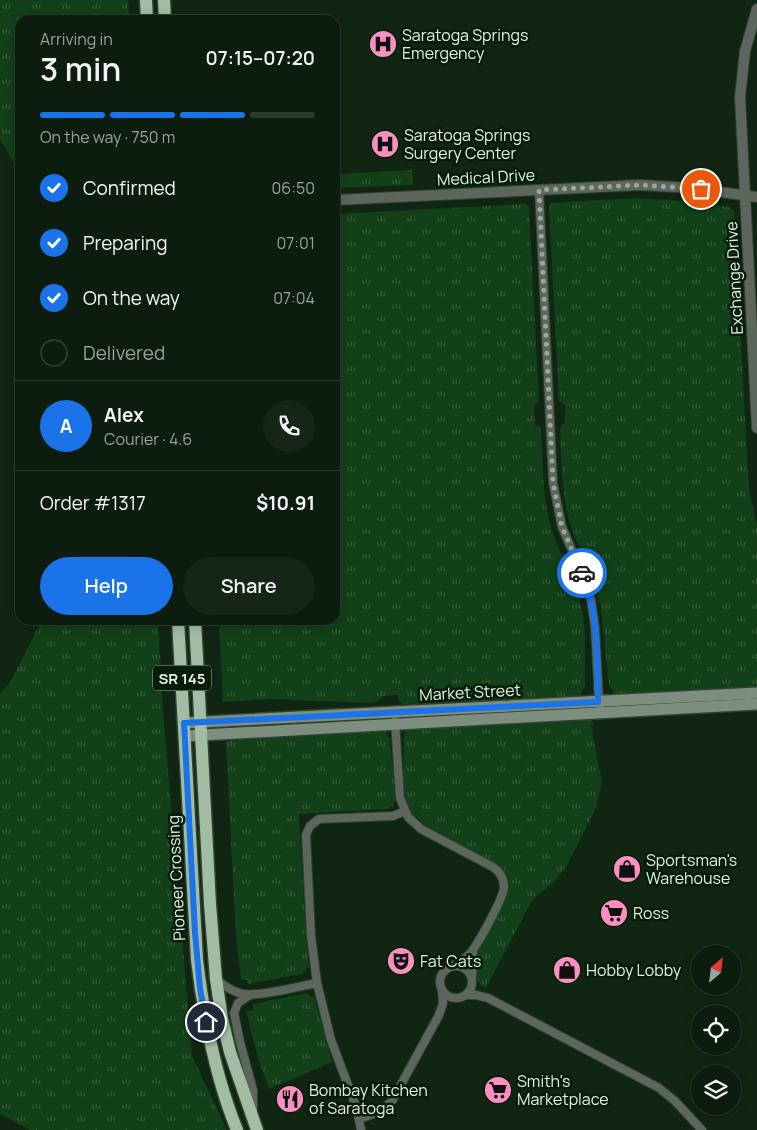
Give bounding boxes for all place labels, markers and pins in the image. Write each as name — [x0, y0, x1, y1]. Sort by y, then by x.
place label: Saratoga Springs Emergency — [402, 24, 528, 64]
hospital icon: Saratoga Springs Emergency — [368, 29, 398, 59]
place label: Saratoga Springs Surgery Center — [404, 124, 530, 164]
hospital icon: Saratoga Springs Surgery Center — [370, 129, 400, 159]
pin — [680, 168, 722, 210]
place label: Sportsman's Warehouse — [646, 849, 737, 889]
shop icon: Sportsman's Warehouse — [612, 854, 642, 884]
supermarket icon: Ross — [599, 898, 629, 928]
place label: Ross — [633, 902, 669, 924]
theatre icon: Fat Cats — [386, 946, 416, 976]
place label: Fat Cats — [420, 950, 481, 972]
shop icon: Hobby Lobby — [552, 955, 582, 985]
place label: Hobby Lobby — [586, 959, 682, 981]
pin — [185, 1001, 227, 1043]
place label: Smith's Marketplace — [517, 1070, 609, 1110]
supermarket icon: Smith's Marketplace — [483, 1075, 513, 1105]
place label: Bombay Kitchen of Saratoga — [309, 1079, 428, 1119]
restaurant icon: Bombay Kitchen of Saratoga — [275, 1084, 305, 1114]

